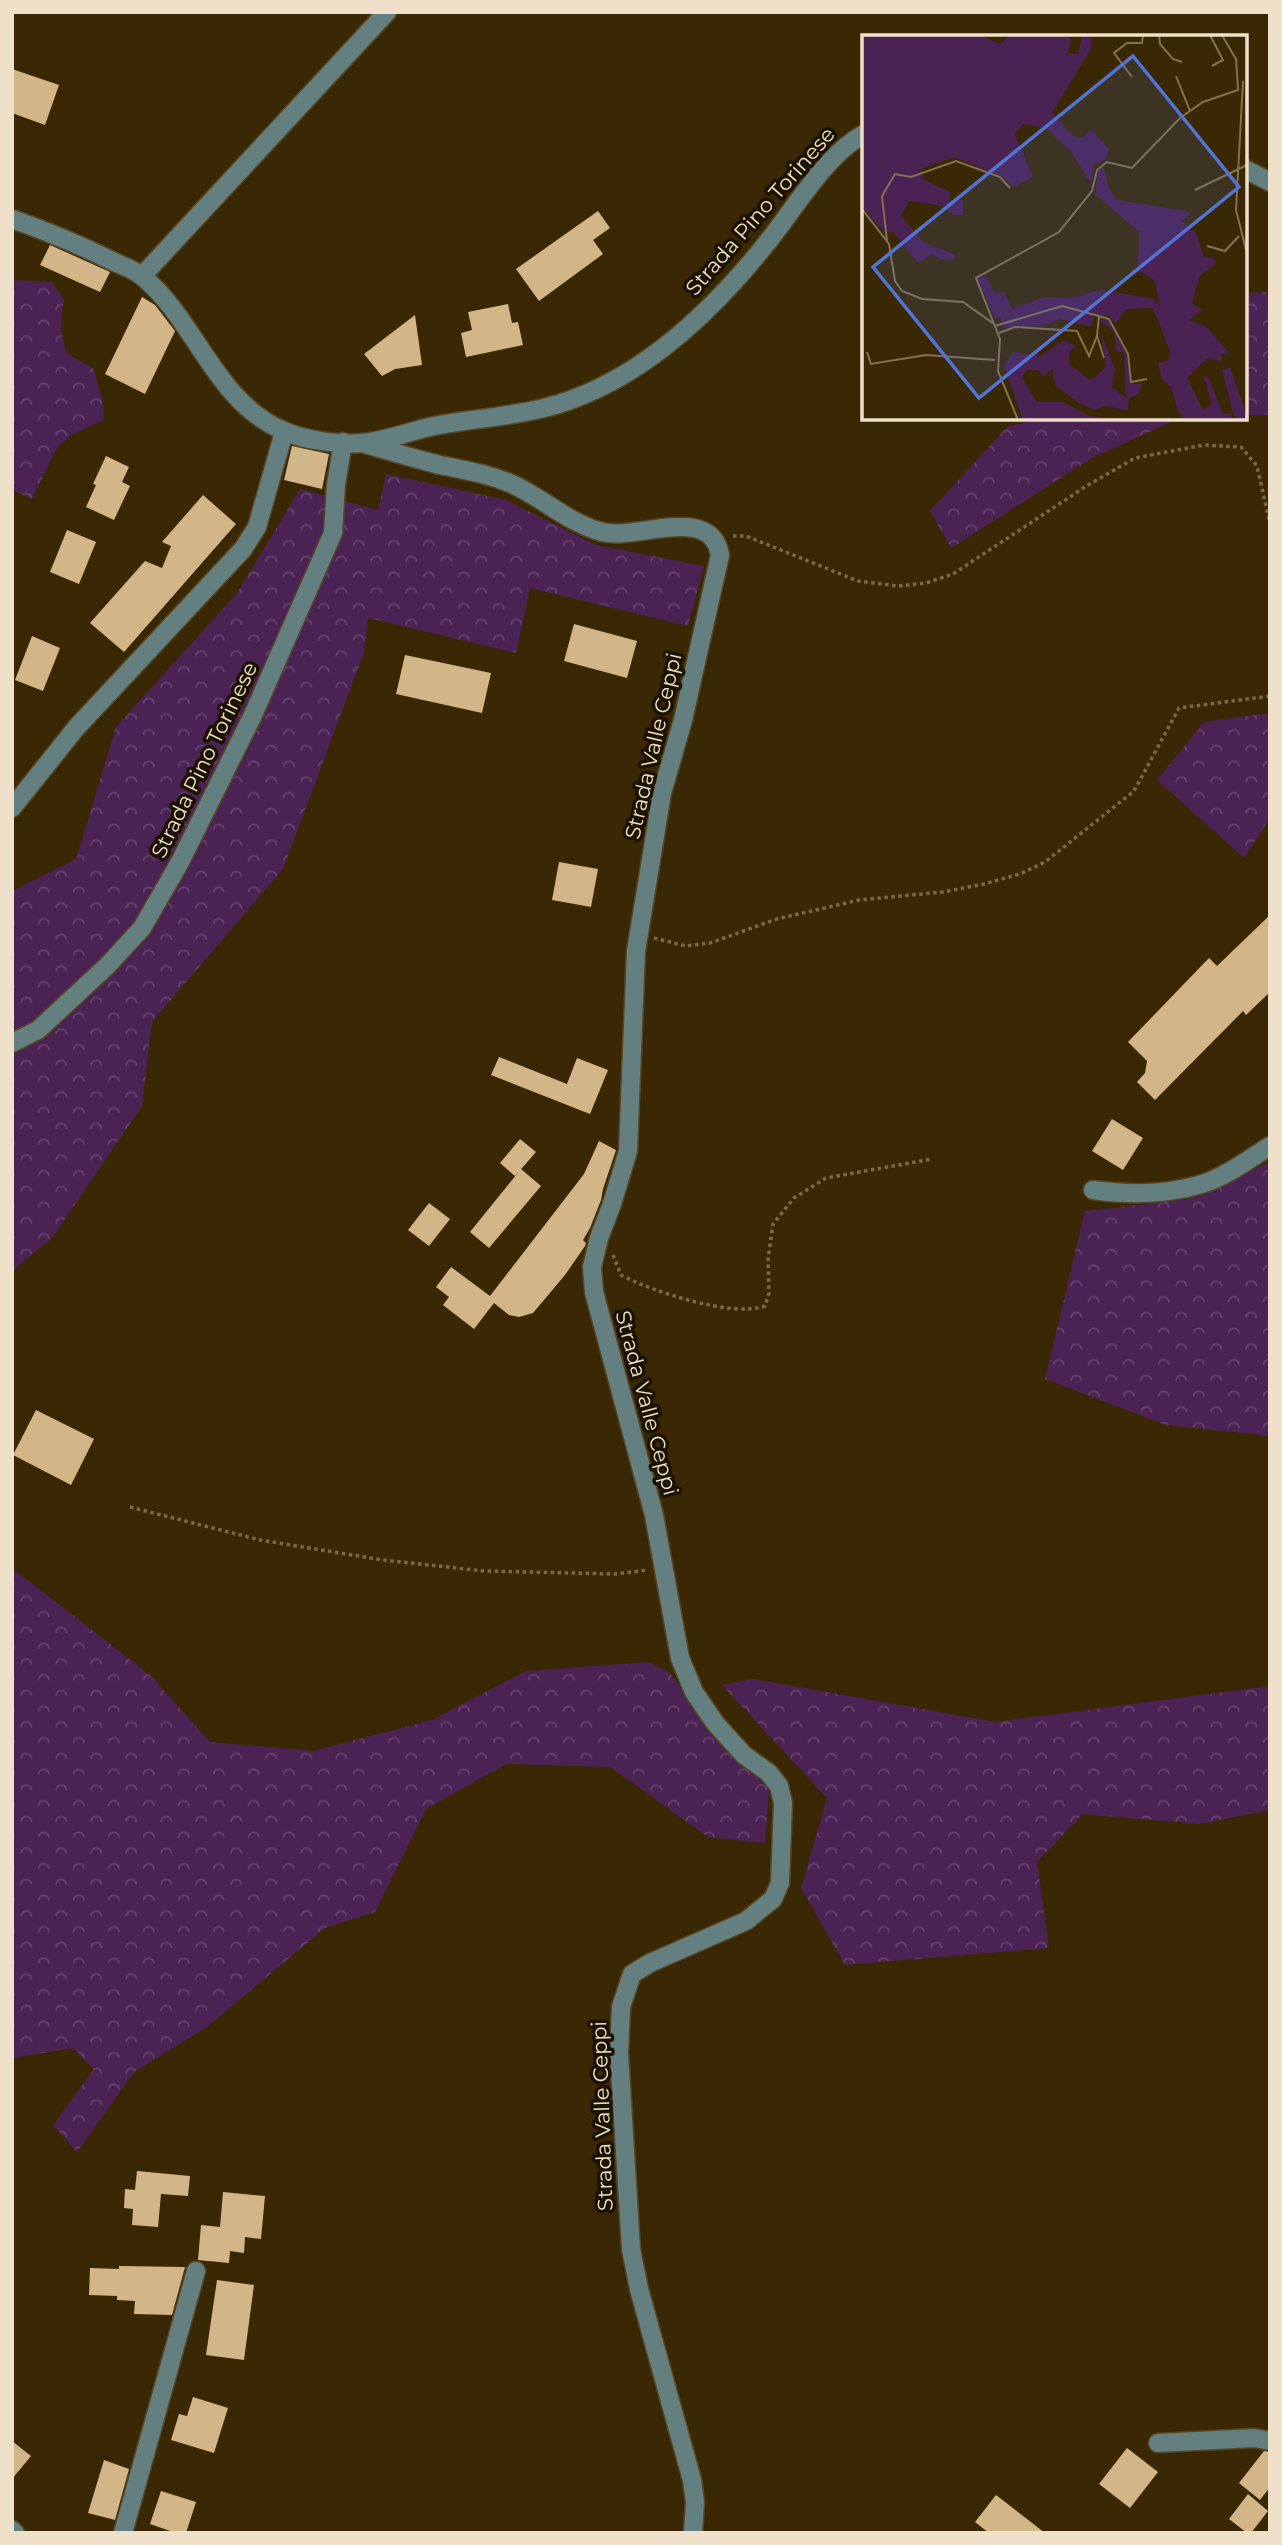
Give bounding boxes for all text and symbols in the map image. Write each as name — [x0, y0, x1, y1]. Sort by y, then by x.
inset map — [862, 35, 1247, 420]
street label: Strada Pino Torinese — [680, 122, 840, 300]
street label: Strada Valle Ceppi — [619, 651, 687, 841]
street label: Strada Pino Torinese — [146, 658, 262, 862]
street label: Strada Valle Ceppi — [610, 1308, 684, 1498]
street label: Strada Valle Ceppi — [586, 2021, 618, 2211]

